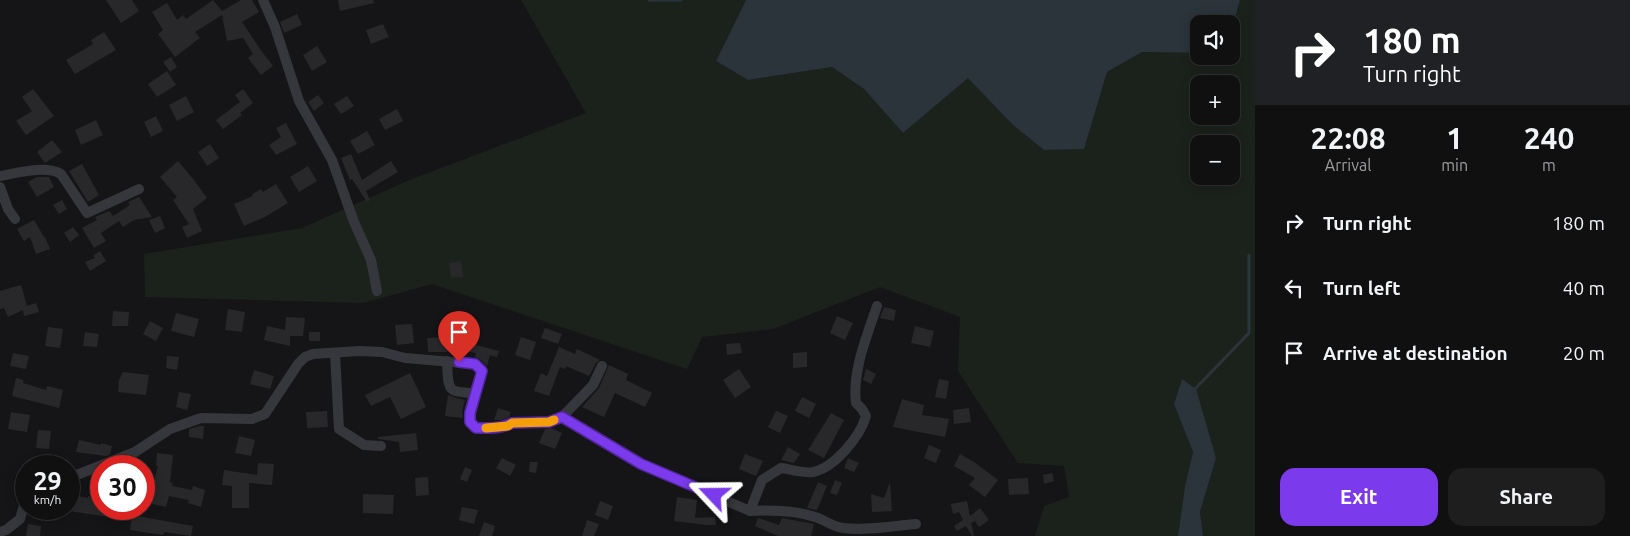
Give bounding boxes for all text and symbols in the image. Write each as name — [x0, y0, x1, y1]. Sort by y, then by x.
map controls — [1190, 15, 1240, 185]
button: sound — [1190, 15, 1240, 65]
icon: right — [1280, 20, 1345, 85]
text: 180 m — [1363, 20, 1461, 60]
text: Turn right — [1363, 61, 1461, 86]
button: + — [1190, 75, 1240, 125]
text: 22:08 — [1311, 121, 1386, 155]
text: 1 — [1446, 121, 1463, 155]
text: 240 — [1524, 121, 1574, 155]
button: − — [1190, 135, 1240, 185]
text: Arrival — [1325, 156, 1371, 174]
text: min — [1441, 156, 1468, 174]
text: m — [1542, 156, 1556, 174]
icon: right — [1280, 209, 1308, 237]
text: Turn right — [1323, 212, 1411, 234]
text: 180 m — [1552, 212, 1605, 234]
icon: left — [1280, 274, 1308, 302]
text: Turn left — [1323, 277, 1401, 299]
text: 40 m — [1563, 277, 1605, 299]
pin — [438, 311, 480, 362]
icon: arrive — [445, 318, 473, 346]
icon: arrive — [1280, 339, 1308, 367]
text: Arrive at destination — [1323, 342, 1508, 364]
text: 20 m — [1563, 342, 1605, 364]
speed limit sign: 30 — [90, 455, 155, 520]
text: 29 — [33, 467, 62, 495]
position arrow — [687, 468, 739, 520]
button: Exit — [1280, 468, 1438, 526]
button: Share — [1448, 468, 1605, 526]
text: km/h — [34, 493, 61, 506]

